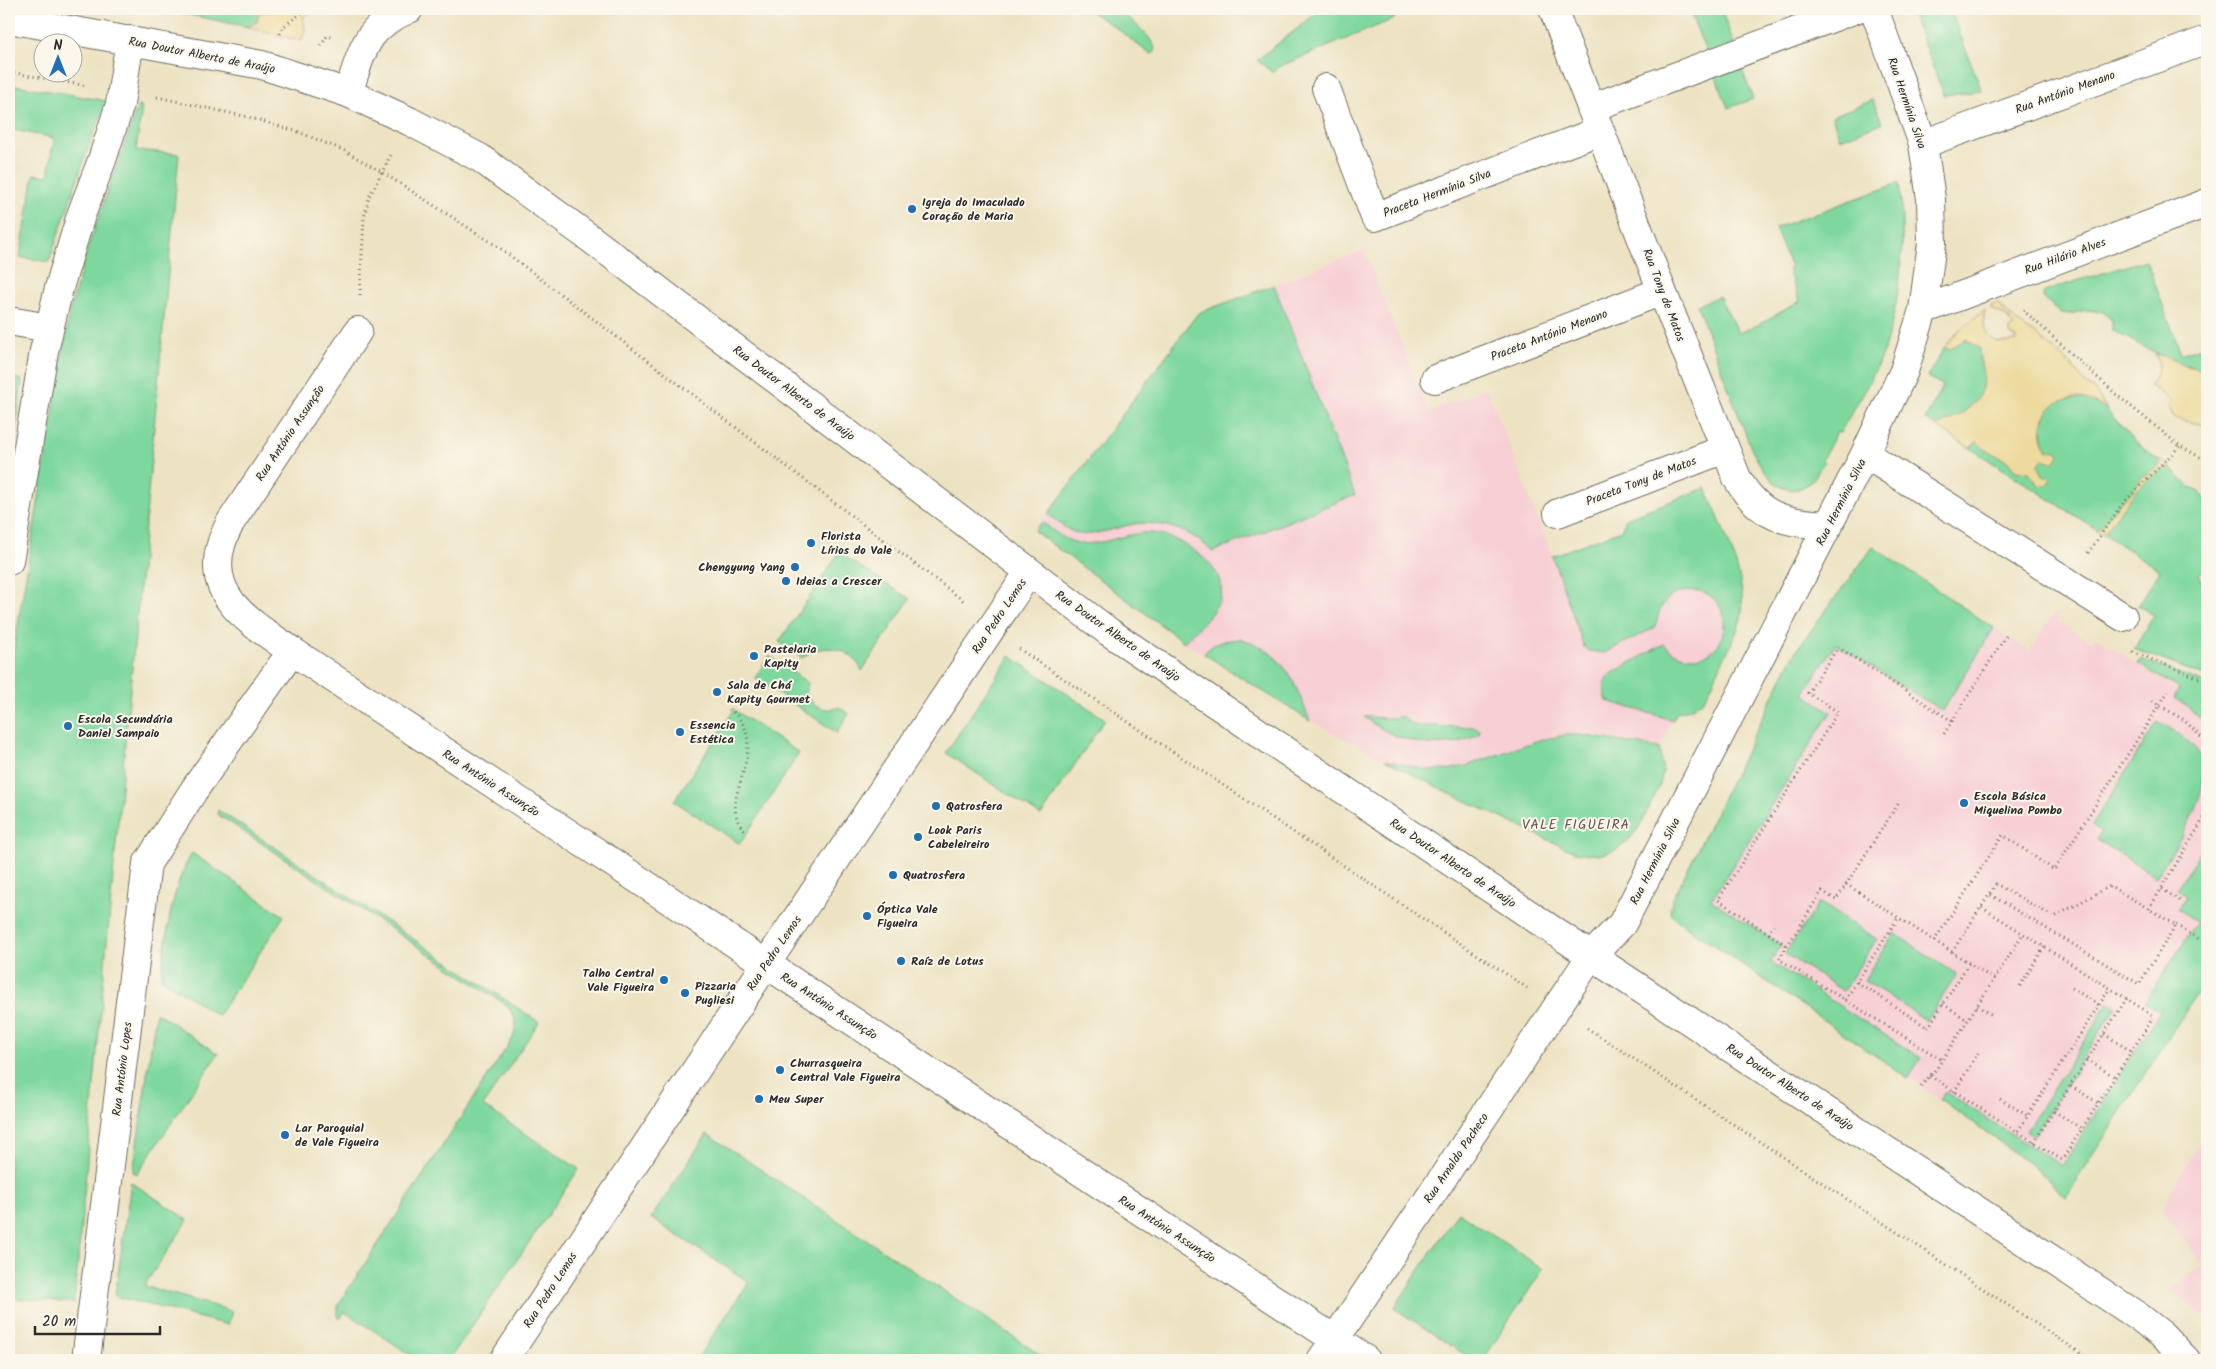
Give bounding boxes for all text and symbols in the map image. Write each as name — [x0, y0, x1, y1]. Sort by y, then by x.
north arrow — [32, 32, 82, 82]
street label: Rua Doutor Alberto de Araújo — [127, 32, 277, 79]
text: N — [54, 35, 63, 57]
street label: Rua Hermínia Silva — [1882, 55, 1931, 152]
street label: Rua António Menano — [2012, 66, 2118, 119]
street label: Praceta Hermínia Silva — [1380, 164, 1494, 223]
place label: Igreja do Imaculado Coração de Maria — [922, 193, 1025, 226]
marker: Igreja do Imaculado Coração de Maria — [906, 203, 918, 215]
street label: Rua Hilário Alves — [2022, 233, 2109, 280]
street label: Rua Tony de Matos — [1637, 246, 1690, 345]
street label: Praceta António Menano — [1488, 304, 1610, 367]
street label: Rua Doutor Alberto de Araújo — [728, 341, 859, 446]
street label: Rua António Assunção — [251, 381, 330, 485]
street label: Praceta Tony de Matos — [1583, 452, 1699, 511]
street label: Rua Hermínia Silva — [1811, 455, 1872, 549]
place label: Florista Lírios do Vale — [821, 527, 892, 560]
marker: Florista Lírios do Vale — [805, 537, 817, 549]
place label: Chengyung Yang — [698, 558, 785, 577]
marker: Chengyung Yang — [789, 561, 801, 573]
place label: Ideias a Crescer — [796, 572, 882, 591]
marker: Ideias a Crescer — [780, 575, 792, 587]
street label: Rua Pedro Lemos — [967, 575, 1032, 658]
street label: Rua Doutor Alberto de Araújo — [1051, 586, 1184, 687]
place label: Pastelaria Kapity — [764, 640, 816, 673]
marker: Pastelaria Kapity — [748, 650, 760, 662]
place label: Sala de Chá Kapity Gourmet — [727, 676, 811, 709]
marker: Sala de Chá Kapity Gourmet — [711, 686, 723, 698]
place label: Escola Secundária Daniel Sampaio — [78, 710, 173, 743]
place label: Essencia Estética — [690, 716, 735, 749]
marker: Escola Secundária Daniel Sampaio — [62, 720, 74, 732]
marker: Essencia Estética — [674, 726, 686, 738]
street label: Rua António Assunção — [438, 745, 543, 822]
place label: Escola Básica Miquelina Pombo — [1974, 787, 2063, 820]
place label: Qatrosfera — [946, 797, 1002, 816]
marker: Escola Básica Miquelina Pombo — [1958, 797, 1970, 809]
marker: Qatrosfera — [930, 800, 942, 812]
street label: Rua Doutor Alberto de Araújo — [1386, 814, 1520, 913]
district label: VALE FIGUEIRA — [1522, 814, 1630, 836]
street label: Rua Hermínia Silva — [1625, 814, 1686, 908]
place label: Look Paris Cabeleireiro — [928, 821, 990, 854]
marker: Look Paris Cabeleireiro — [912, 831, 924, 843]
place label: Quatrosfera — [903, 866, 965, 885]
marker: Quatrosfera — [887, 869, 899, 881]
place label: Óptica Vale Figueira — [877, 900, 938, 933]
marker: Óptica Vale Figueira — [861, 910, 873, 922]
street label: Rua Pedro Lemos — [742, 912, 807, 995]
place label: Raíz de Lotus — [911, 952, 984, 971]
marker: Raíz de Lotus — [895, 955, 907, 967]
place label: Talho Central Vale Figueira — [582, 964, 655, 997]
street label: Rua António Assunção — [776, 968, 881, 1045]
marker: Talho Central Vale Figueira — [658, 974, 670, 986]
place label: Pizzaria Pugliesi — [695, 977, 736, 1010]
marker: Pizzaria Pugliesi — [679, 987, 691, 999]
street label: Rua António Lopes — [107, 1021, 138, 1117]
street label: Rua Doutor Alberto de Araújo — [1722, 1039, 1857, 1136]
place label: Churrasqueira Central Vale Figueira — [790, 1054, 900, 1087]
marker: Churrasqueira Central Vale Figueira — [774, 1064, 786, 1076]
place label: Meu Super — [769, 1090, 824, 1109]
marker: Meu Super — [753, 1093, 765, 1105]
street label: Rua Arnaldo Pacheco — [1419, 1109, 1494, 1207]
place label: Lar Paroquial de Vale Figueira — [295, 1119, 379, 1152]
marker: Lar Paroquial de Vale Figueira — [279, 1129, 291, 1141]
street label: Rua António Assunção — [1114, 1191, 1219, 1268]
street label: Rua Pedro Lemos — [519, 1248, 582, 1332]
scale bar — [35, 1304, 160, 1336]
text: 20 m — [42, 1310, 76, 1334]

